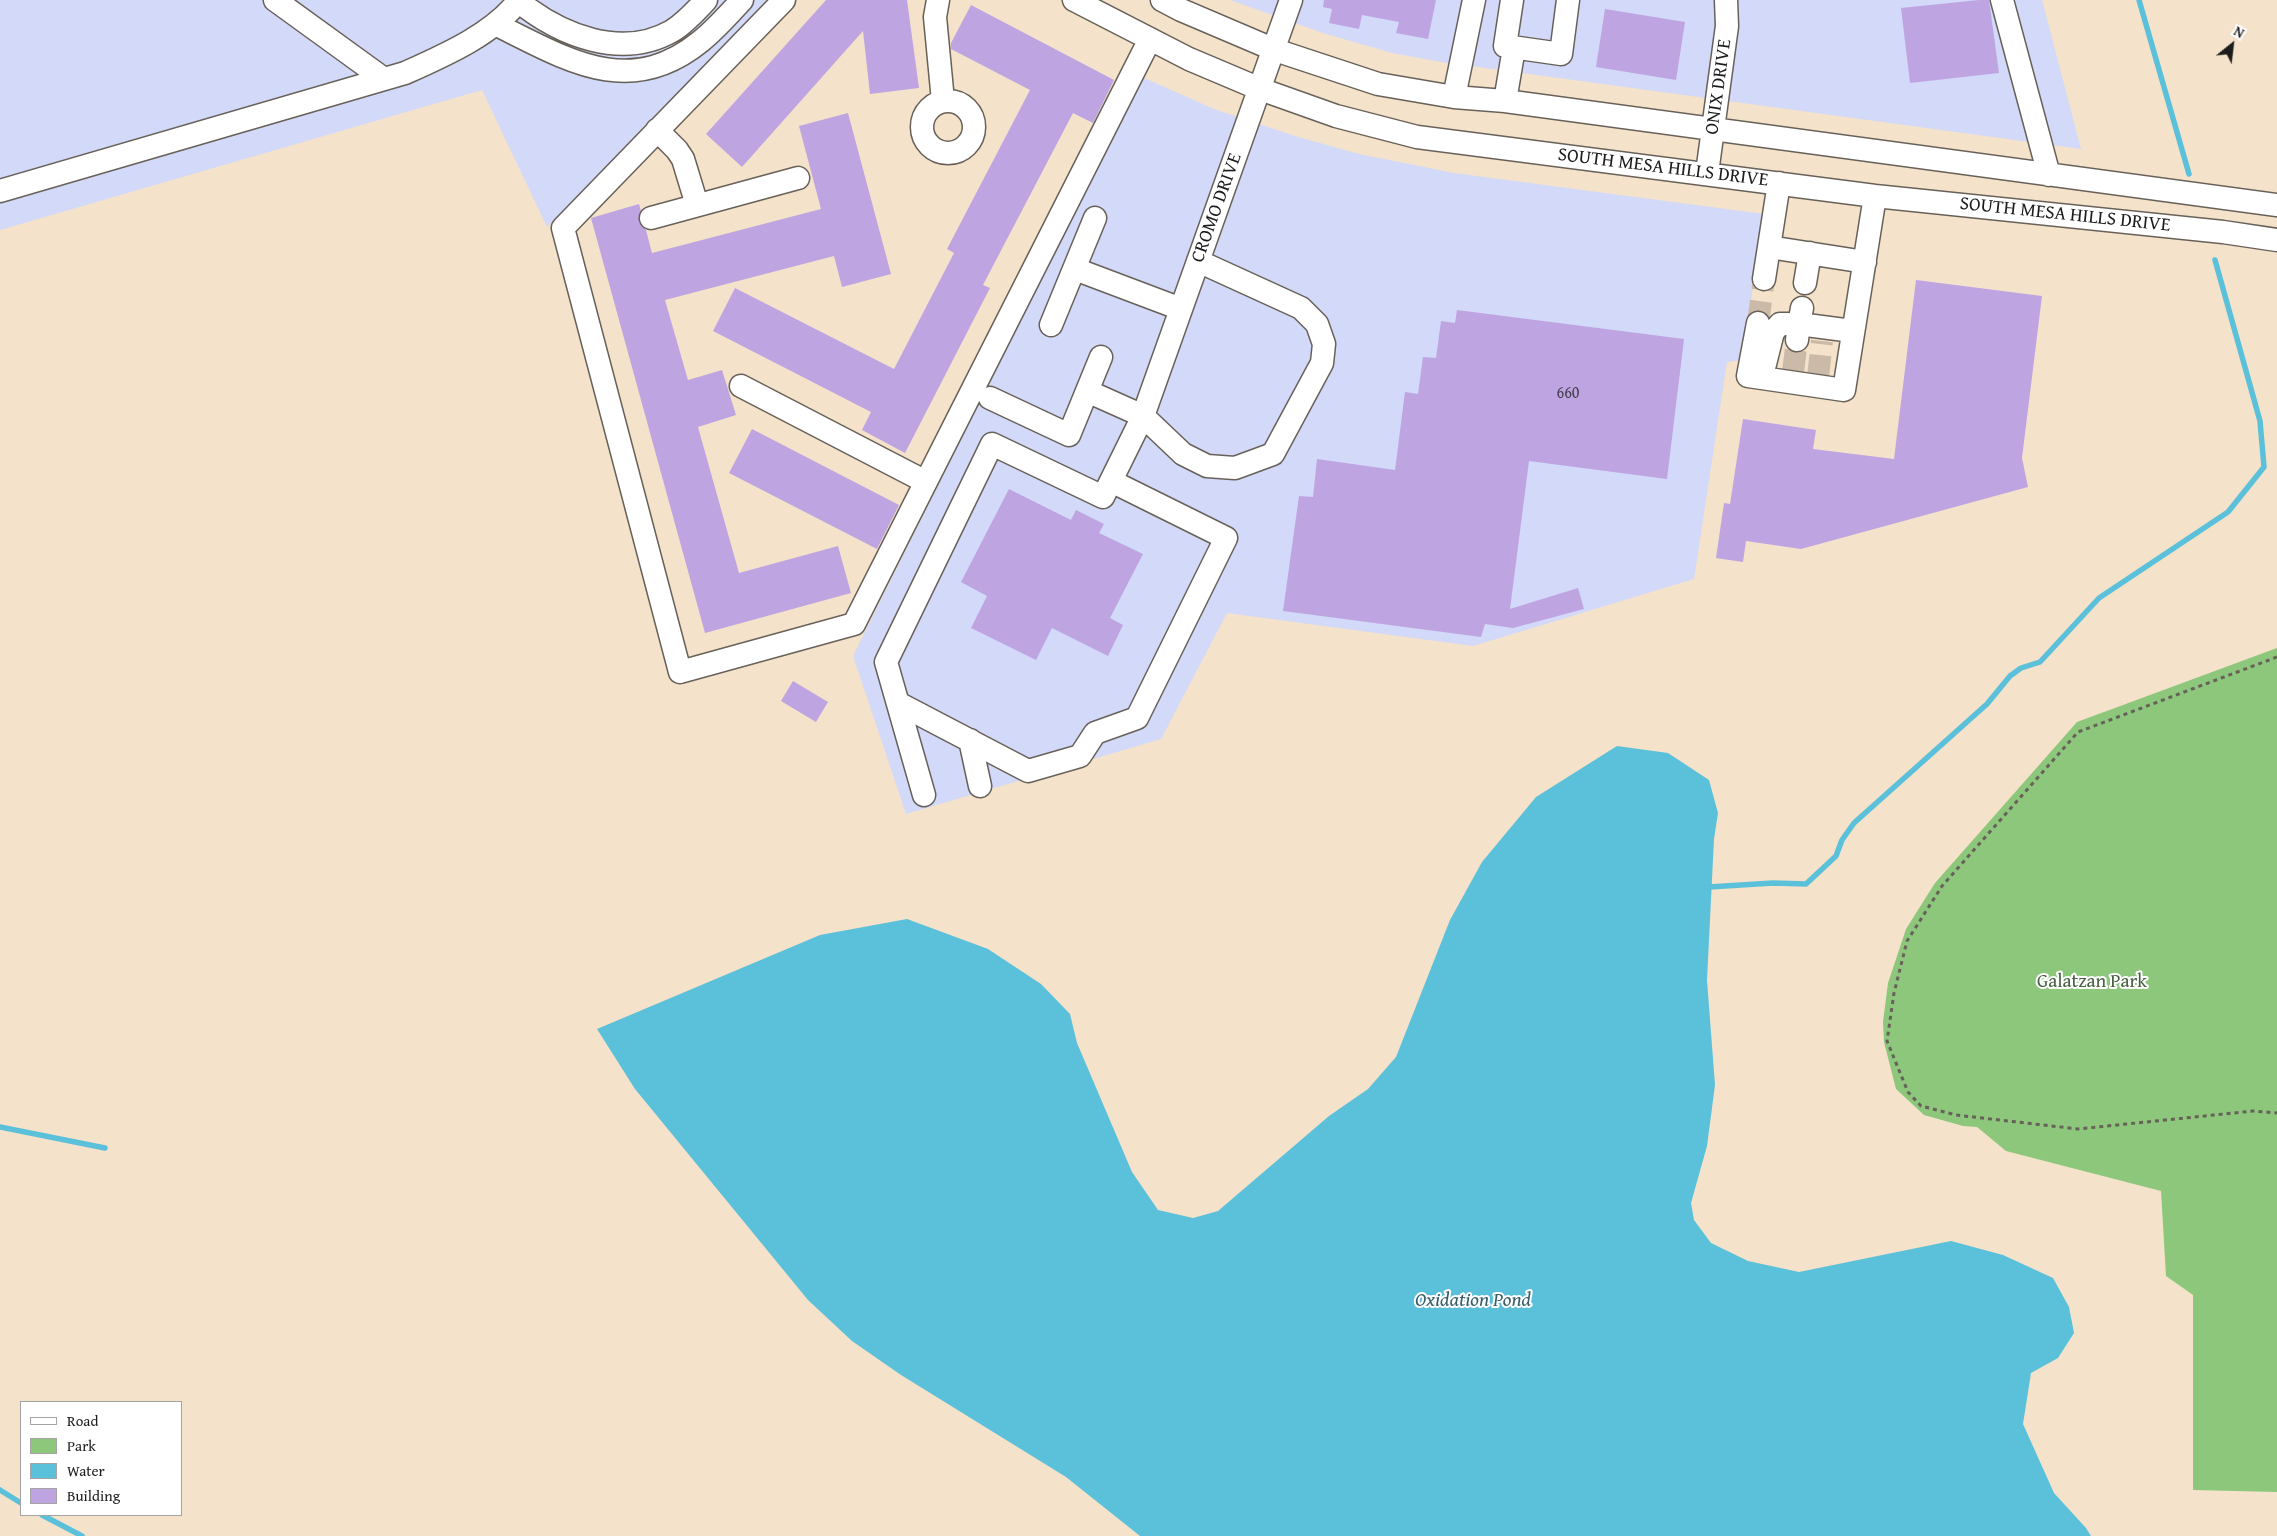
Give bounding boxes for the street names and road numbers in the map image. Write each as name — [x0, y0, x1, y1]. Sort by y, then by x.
street label: ONIX DRIVE — [1701, 38, 1737, 136]
street label: SOUTH MESA HILLS DRIVE — [1557, 144, 1769, 192]
street label: CROMO DRIVE — [1187, 150, 1247, 266]
street label: SOUTH MESA HILLS DRIVE — [1959, 193, 2171, 237]

